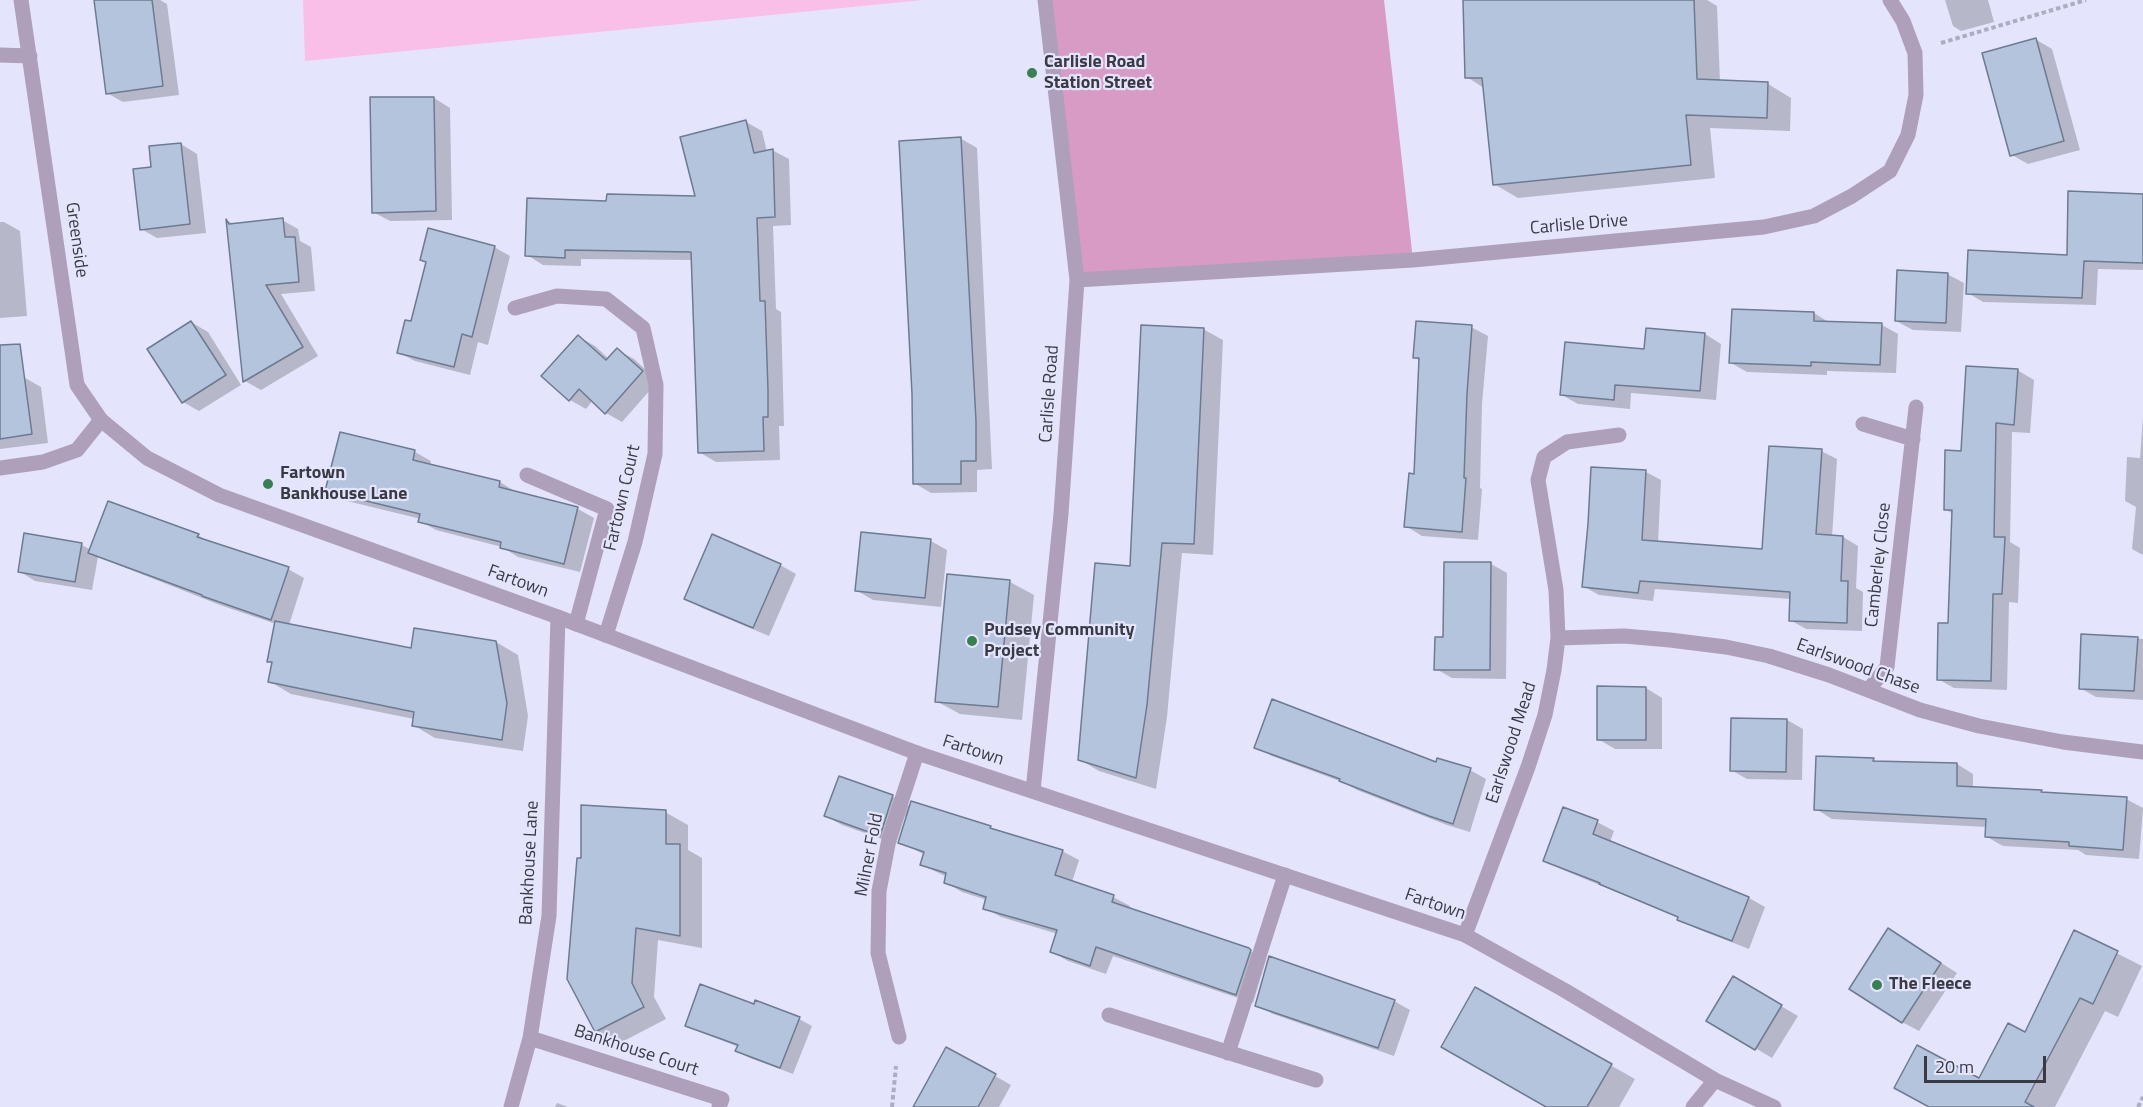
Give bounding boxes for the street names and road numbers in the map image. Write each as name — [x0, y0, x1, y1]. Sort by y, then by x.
street label: Greenside — [60, 201, 92, 279]
street label: Carlisle Drive — [1529, 210, 1629, 240]
street label: Carlisle Road — [1036, 345, 1064, 443]
street label: Fartown Court — [600, 443, 646, 553]
street label: Camberley Close — [1862, 502, 1896, 628]
street label: Fartown — [485, 561, 551, 603]
street label: Earlswood Chase — [1793, 635, 1923, 699]
street label: Earlswood Mead — [1482, 680, 1542, 806]
street label: Fartown — [940, 731, 1006, 771]
street label: Bankhouse Lane — [516, 800, 544, 926]
street label: Milner Fold — [851, 811, 889, 899]
street label: Fartown — [1402, 884, 1468, 926]
street label: Bankhouse Court — [571, 1021, 701, 1081]

